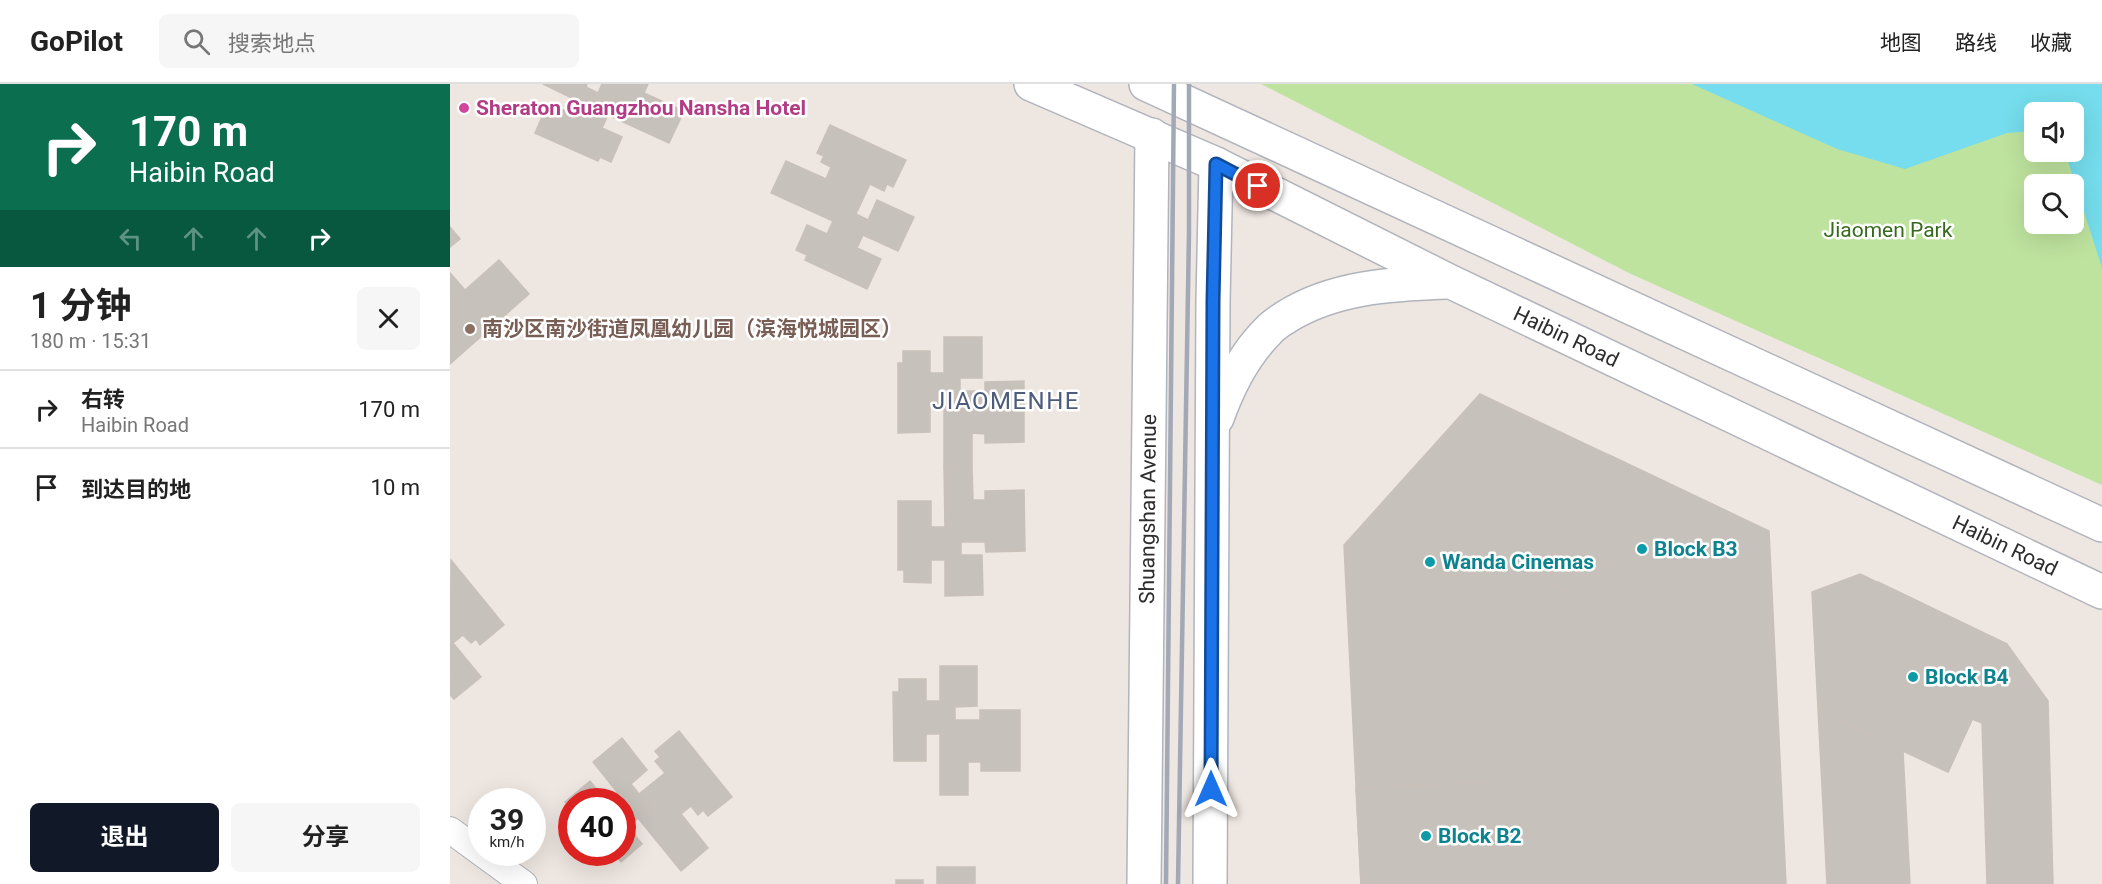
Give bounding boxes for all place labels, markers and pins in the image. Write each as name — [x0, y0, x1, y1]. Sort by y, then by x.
place label: Sheraton Guangzhou Nansha Hotel — [476, 96, 806, 120]
marker: Sheraton Guangzhou Nansha Hotel — [457, 101, 471, 115]
pin — [1232, 160, 1283, 211]
place label: 南沙区南沙街道凤凰幼儿园（滨海悦城园区） — [482, 317, 902, 341]
marker: 南沙区南沙街道凤凰幼儿园（滨海悦城园区） — [463, 322, 477, 336]
place label: Block B3 — [1654, 537, 1738, 561]
marker: Block B3 — [1635, 542, 1649, 556]
place label: Wanda Cinemas — [1442, 550, 1594, 574]
marker: Wanda Cinemas — [1423, 555, 1437, 569]
place label: Block B4 — [1925, 665, 2009, 689]
marker: Block B4 — [1906, 670, 1920, 684]
place label: Block B2 — [1438, 824, 1522, 848]
marker: Block B2 — [1419, 829, 1433, 843]

